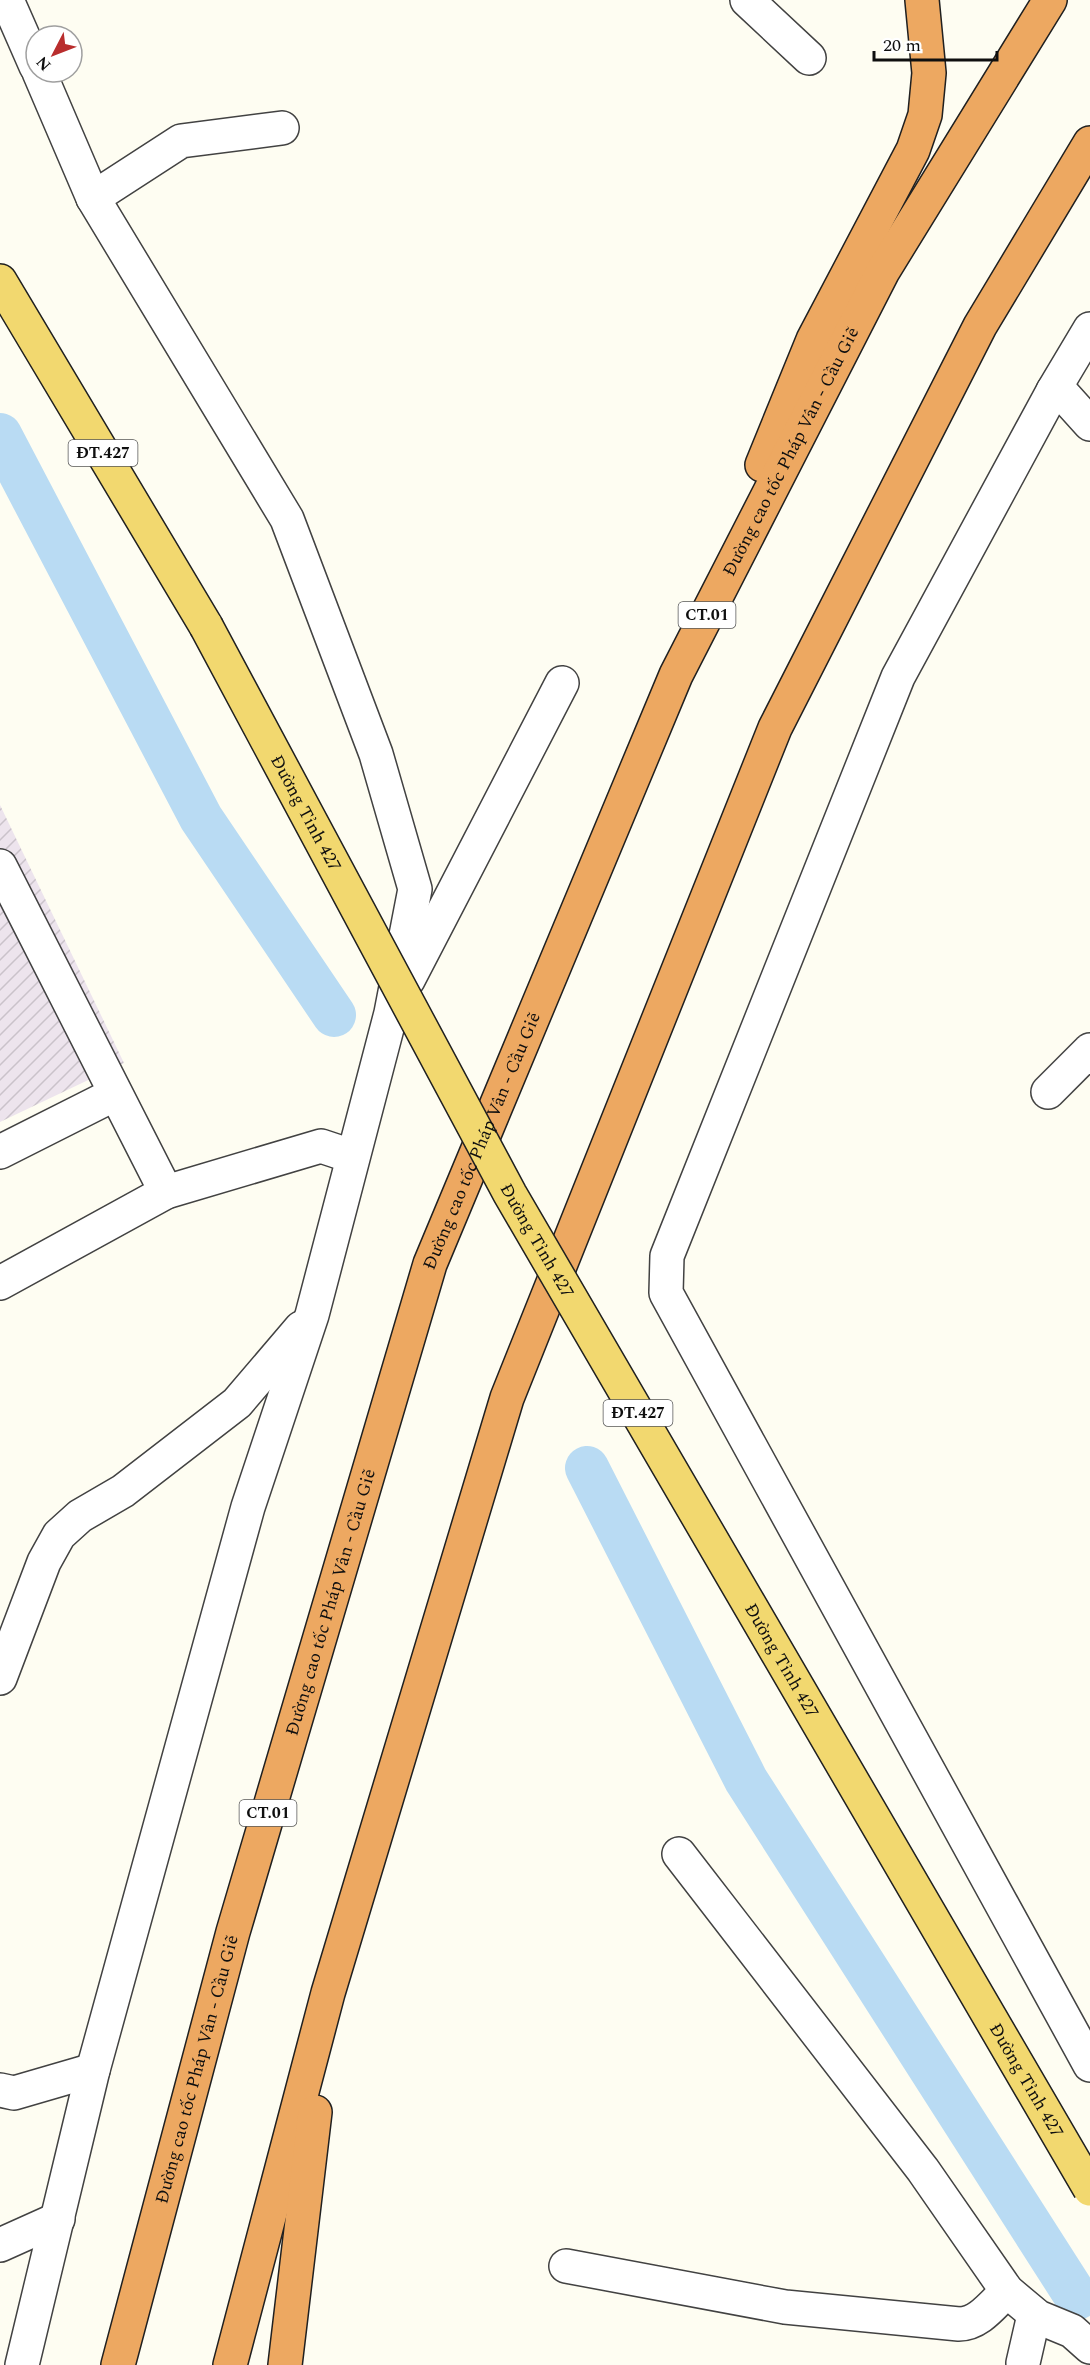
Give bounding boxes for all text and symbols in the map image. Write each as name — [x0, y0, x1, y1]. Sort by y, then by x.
north arrow — [24, 24, 84, 84]
scale bar — [874, 24, 997, 62]
text: 20 m — [883, 32, 921, 59]
text: N — [30, 50, 57, 76]
street label: Đường cao tốc Pháp Vân - Cầu Giẽ — [715, 322, 866, 581]
road number: ĐT.427 — [68, 440, 138, 466]
road number: CT.01 — [678, 602, 736, 628]
street label: Đường Tỉnh 427 — [264, 750, 348, 876]
street label: Đường cao tốc Pháp Vân - Cầu Giẽ — [416, 1008, 547, 1274]
street label: Đường Tỉnh 427 — [493, 1178, 581, 1303]
road number: ĐT.427 — [604, 1400, 672, 1426]
street label: Đường cao tốc Pháp Vân - Cầu Giẽ — [278, 1465, 382, 1739]
street label: Đường Tỉnh 427 — [738, 1598, 826, 1723]
road number: CT.01 — [240, 1800, 296, 1826]
street label: Đường cao tốc Pháp Vân - Cầu Giẽ — [148, 1932, 245, 2207]
street label: Đường Tỉnh 427 — [982, 2018, 1071, 2143]

